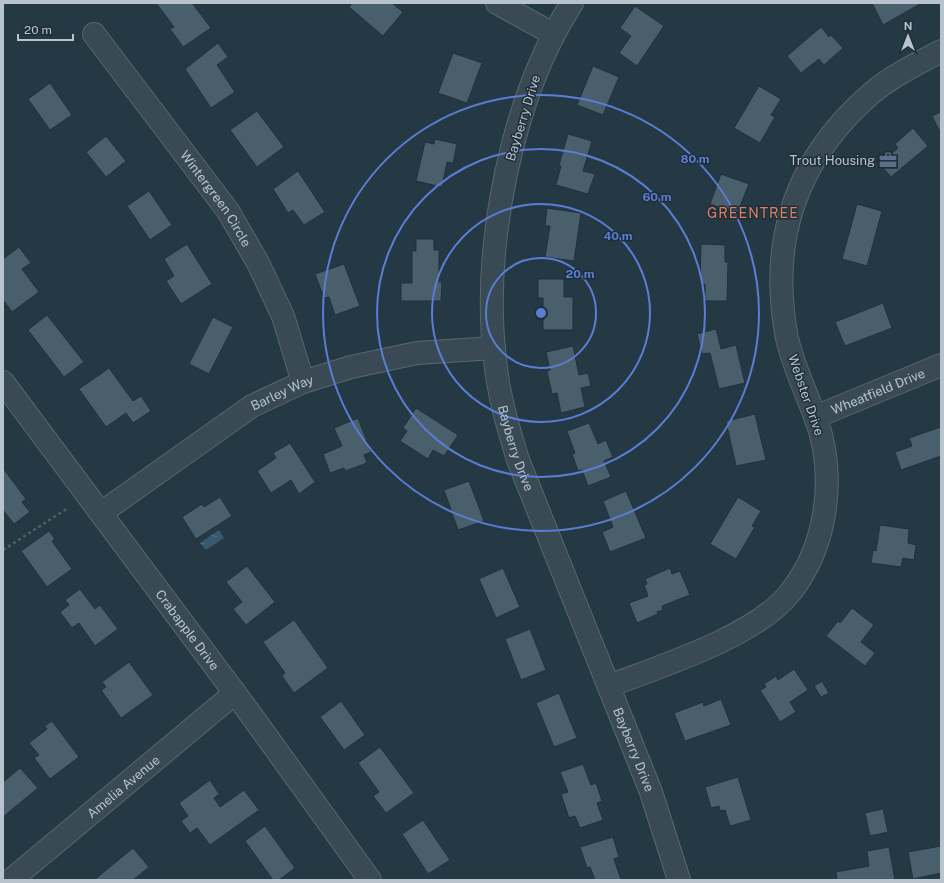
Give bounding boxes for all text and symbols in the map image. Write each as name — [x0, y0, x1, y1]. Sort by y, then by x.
scale bar — [18, 16, 73, 42]
north arrow — [888, 16, 928, 56]
text: N — [904, 20, 912, 32]
text: 20 m — [24, 23, 52, 37]
street label: Bayberry Drive — [503, 73, 543, 163]
street label: Wintergreen Circle — [177, 148, 254, 249]
office icon: Trout Housing — [878, 150, 898, 170]
text: 80 m — [680, 152, 710, 166]
place label: Trout Housing — [789, 153, 875, 168]
text: 60 m — [642, 190, 672, 204]
district label: GREENTREE — [707, 205, 799, 221]
text: 40 m — [603, 229, 633, 243]
text: 20 m — [566, 267, 595, 281]
centre of rings — [534, 306, 548, 320]
street label: Webster Drive — [785, 352, 827, 438]
street label: Wheatfield Drive — [829, 365, 927, 417]
street label: Barley Way — [248, 372, 315, 413]
street label: Bayberry Drive — [495, 404, 537, 493]
street label: Crabapple Drive — [153, 587, 223, 673]
street label: Bayberry Drive — [610, 705, 658, 794]
street label: Amelia Avenue — [84, 752, 162, 821]

